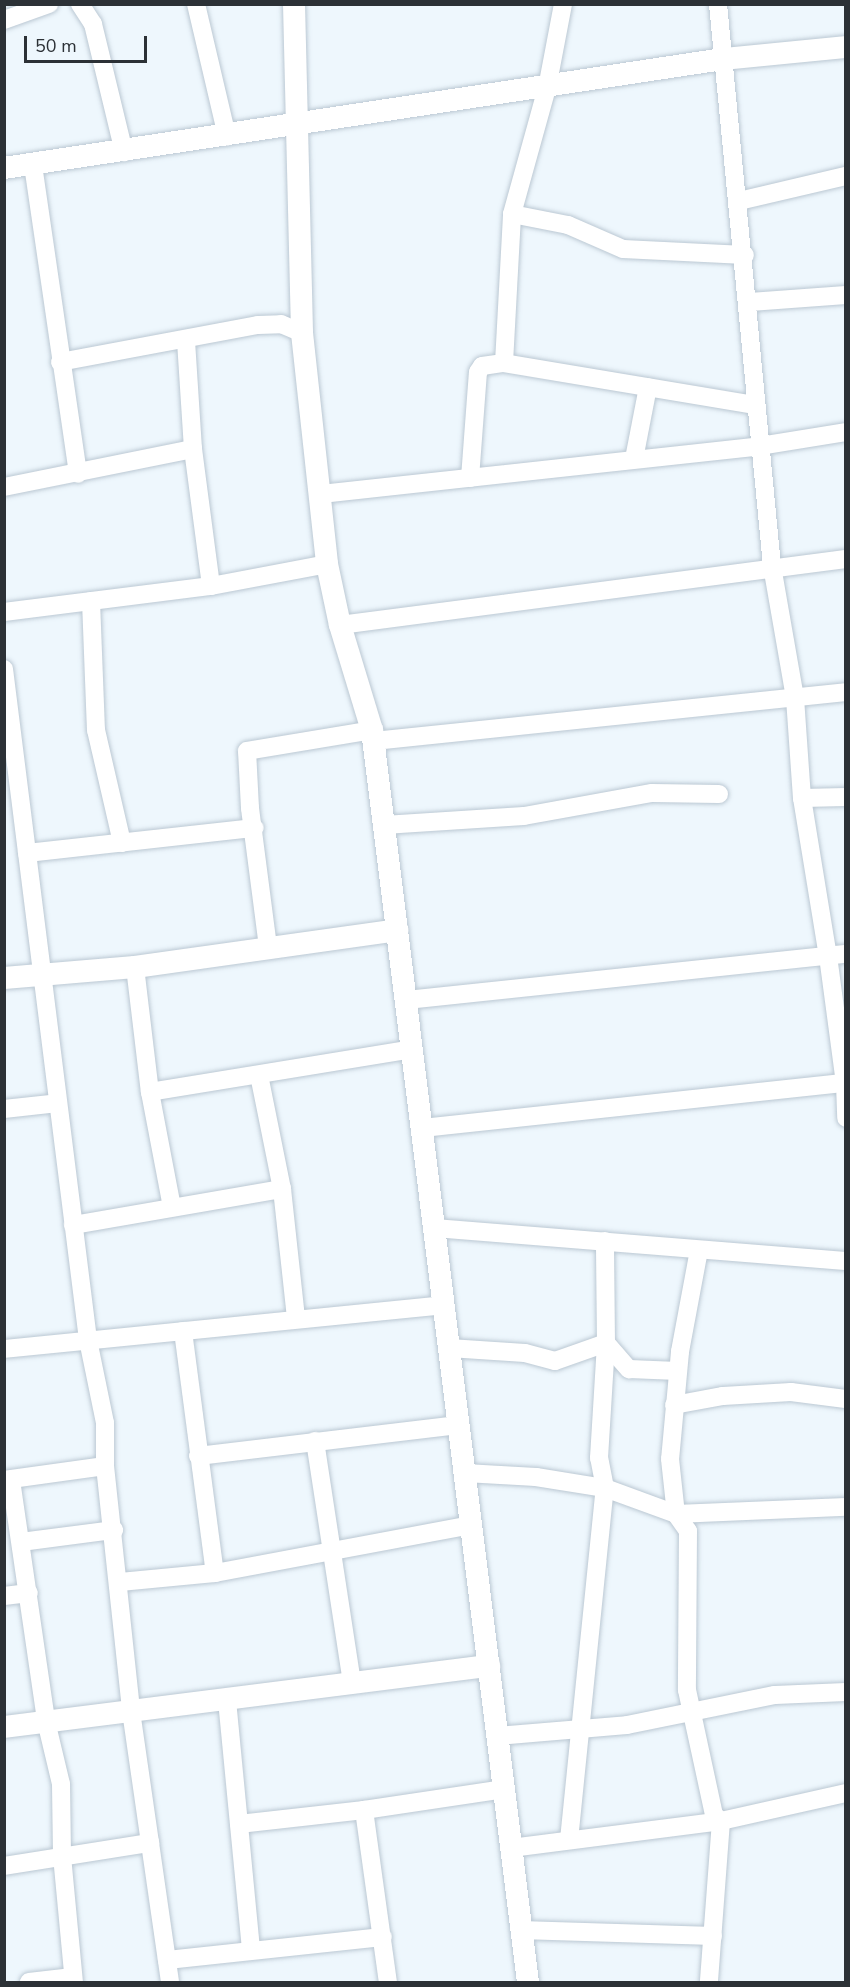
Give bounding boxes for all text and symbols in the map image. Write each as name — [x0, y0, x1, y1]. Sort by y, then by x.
scale bar — [27, 24, 150, 62]
text: 50 m — [35, 34, 77, 58]

